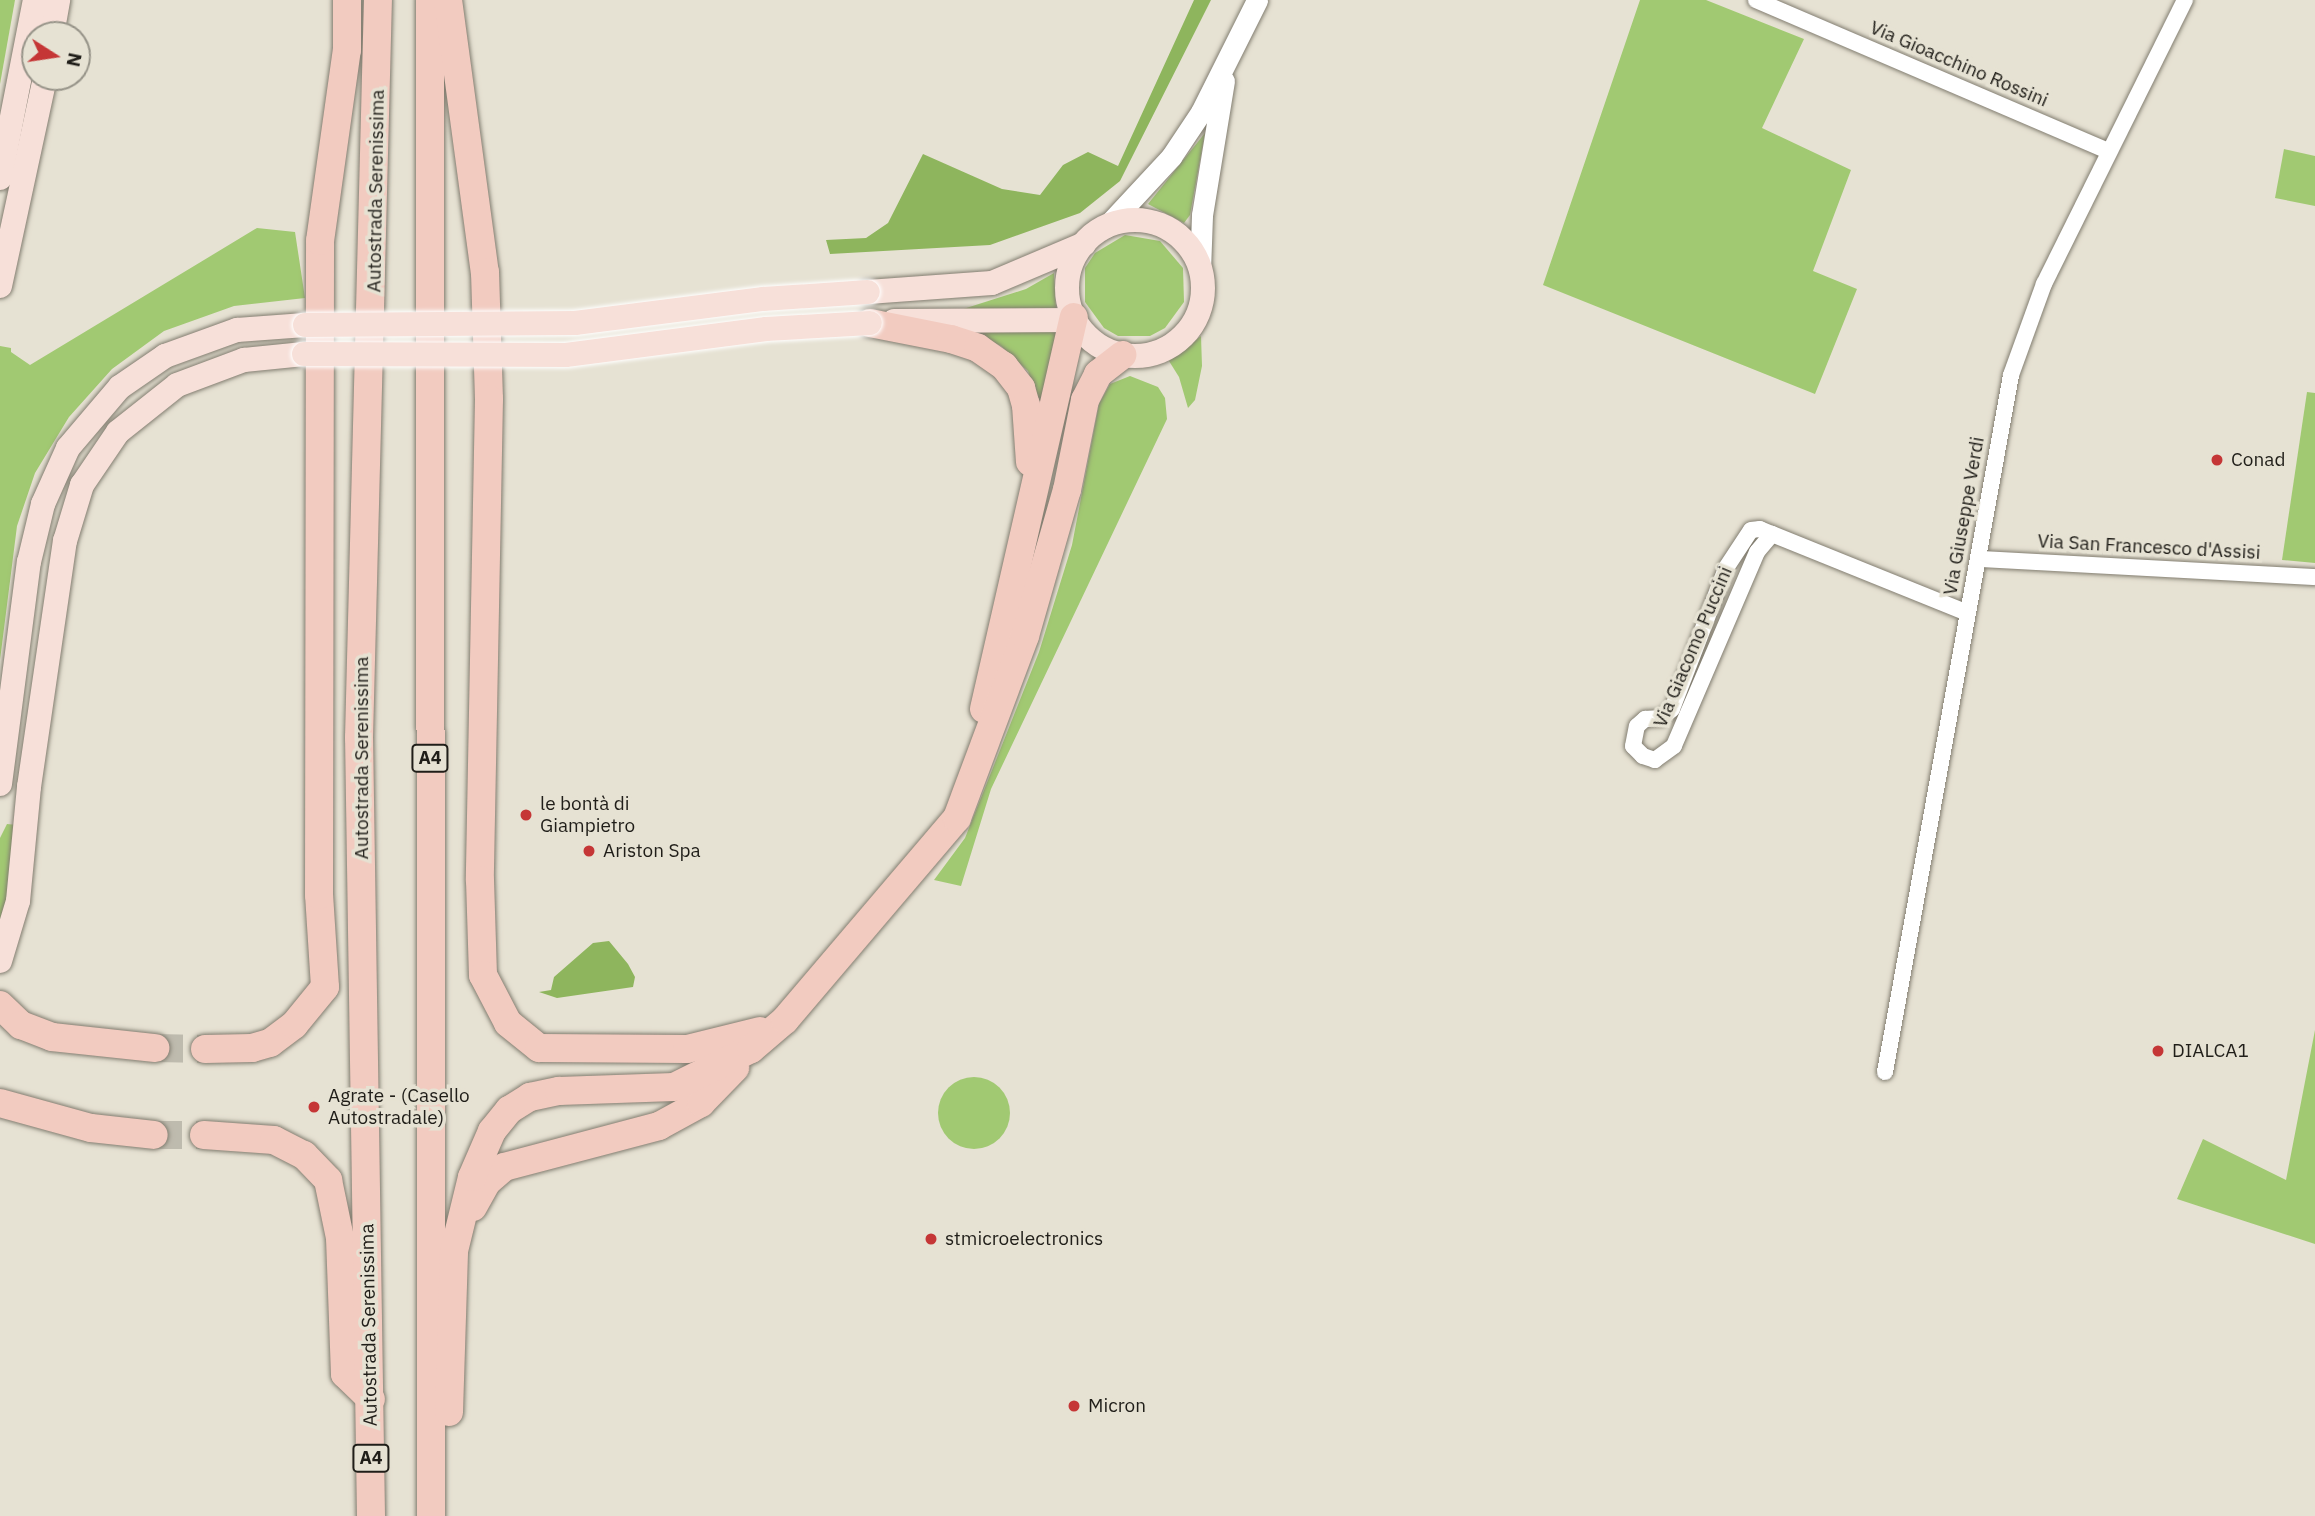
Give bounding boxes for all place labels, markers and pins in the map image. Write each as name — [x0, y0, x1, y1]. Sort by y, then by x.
place label: Conad — [2231, 449, 2285, 471]
marker: Conad — [2209, 452, 2225, 468]
place label: le bontà di Giampietro — [540, 793, 635, 837]
marker: le bontà di Giampietro — [518, 807, 534, 823]
place label: Ariston Spa — [603, 840, 701, 862]
marker: Ariston Spa — [581, 843, 597, 859]
place label: DIALCA1 — [2172, 1040, 2249, 1062]
marker: DIALCA1 — [2150, 1043, 2166, 1059]
place label: Agrate - (Casello Autostradale) — [328, 1085, 470, 1129]
marker: Agrate - (Casello Autostradale) — [306, 1099, 322, 1115]
place label: stmicroelectronics — [945, 1228, 1103, 1250]
marker: stmicroelectronics — [923, 1231, 939, 1247]
place label: Micron — [1088, 1395, 1146, 1417]
marker: Micron — [1066, 1398, 1082, 1414]

